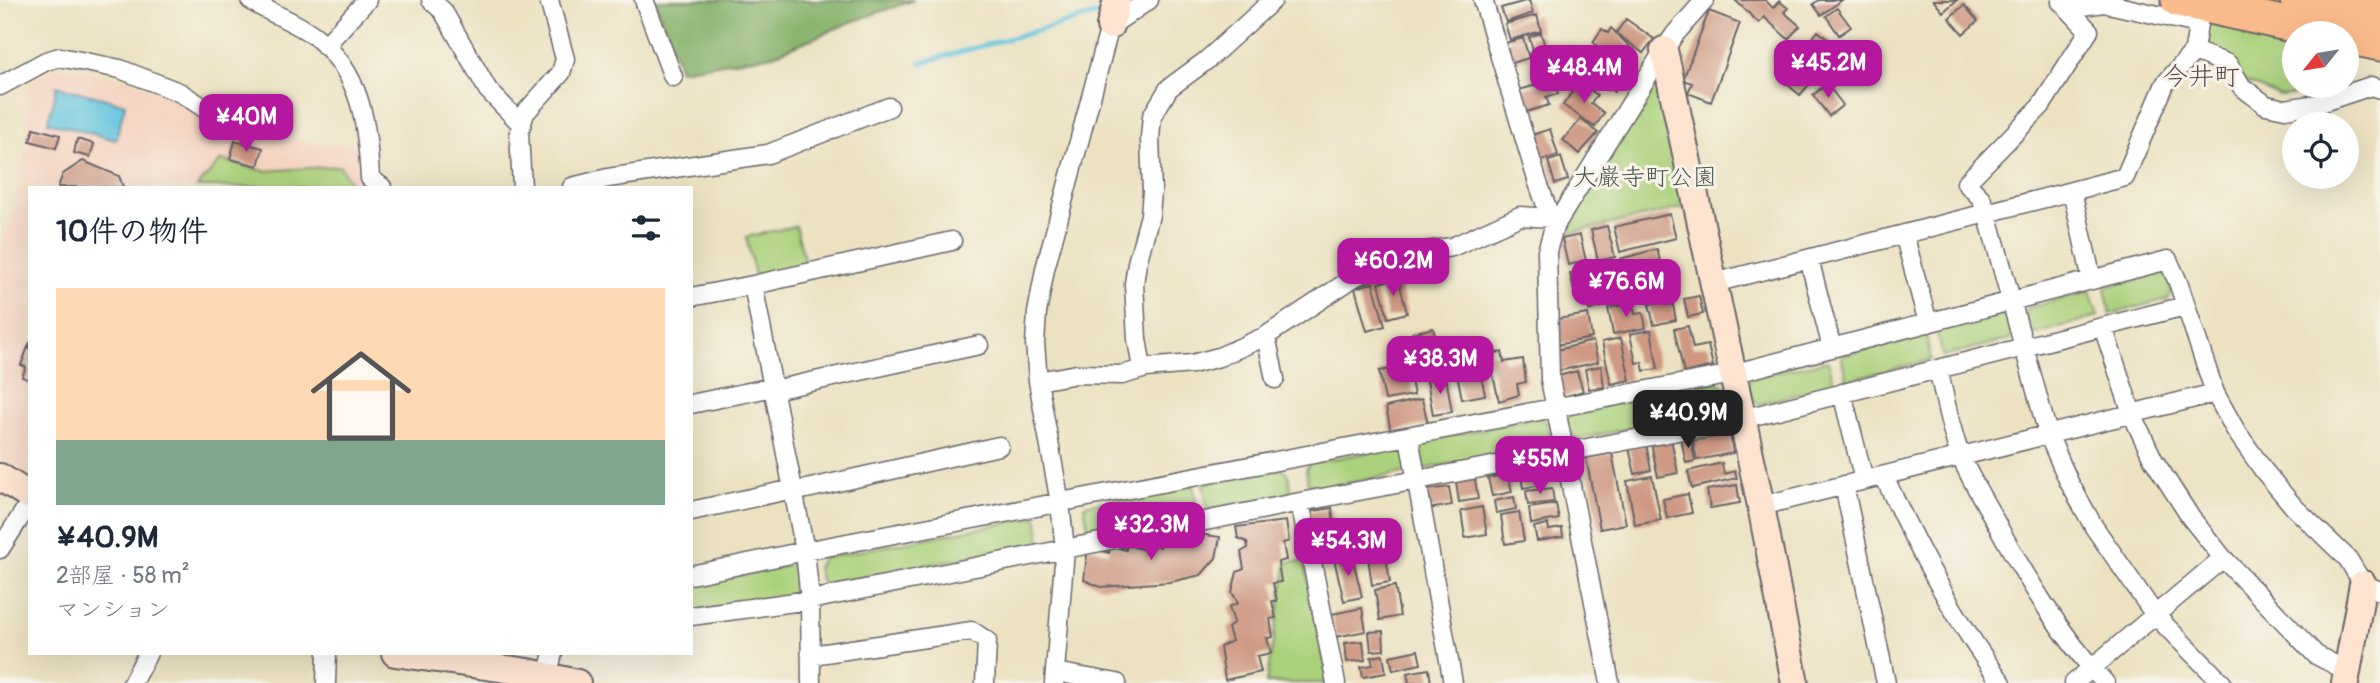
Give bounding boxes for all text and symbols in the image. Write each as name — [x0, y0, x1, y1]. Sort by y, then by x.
north arrow — [2282, 21, 2359, 98]
map controls — [2282, 21, 2359, 189]
pin: ¥45.2M — [1771, 41, 1885, 100]
pin: ¥48.4M — [1527, 46, 1641, 105]
text: ¥45.2M — [1790, 48, 1866, 77]
text: ¥48.4M — [1546, 53, 1622, 82]
district label: 今井町 — [2162, 61, 2240, 93]
pin: ¥40M — [205, 94, 287, 154]
text: ¥40M — [215, 102, 277, 131]
button: locate — [2282, 112, 2359, 189]
park label: 大巌寺町公園 — [1573, 163, 1717, 192]
icon: filters — [627, 209, 665, 247]
text: 10件の物件 — [56, 213, 208, 250]
pin: ¥60.2M — [1336, 238, 1450, 298]
text: ¥60.2M — [1353, 246, 1433, 275]
pin: ¥76.6M — [1569, 260, 1683, 319]
text: ¥76.6M — [1588, 267, 1664, 296]
icon: home — [298, 333, 424, 459]
pin: ¥38.3M — [1383, 336, 1497, 396]
text: ¥38.3M — [1403, 344, 1477, 373]
pin: ¥40.9M — [1631, 391, 1745, 450]
text: ¥40.9M — [1649, 398, 1727, 427]
pin: ¥55M — [1499, 436, 1581, 496]
text: ¥55M — [1511, 444, 1569, 473]
pin: ¥32.3M — [1094, 503, 1208, 562]
text: ¥32.3M — [1113, 510, 1189, 539]
pin: ¥54.3M — [1291, 518, 1405, 578]
text: ¥40.9M — [56, 519, 158, 556]
text: ¥54.3M — [1310, 526, 1386, 555]
text: 2部屋 · 58 m² — [56, 561, 190, 590]
text: マンション — [56, 595, 170, 624]

